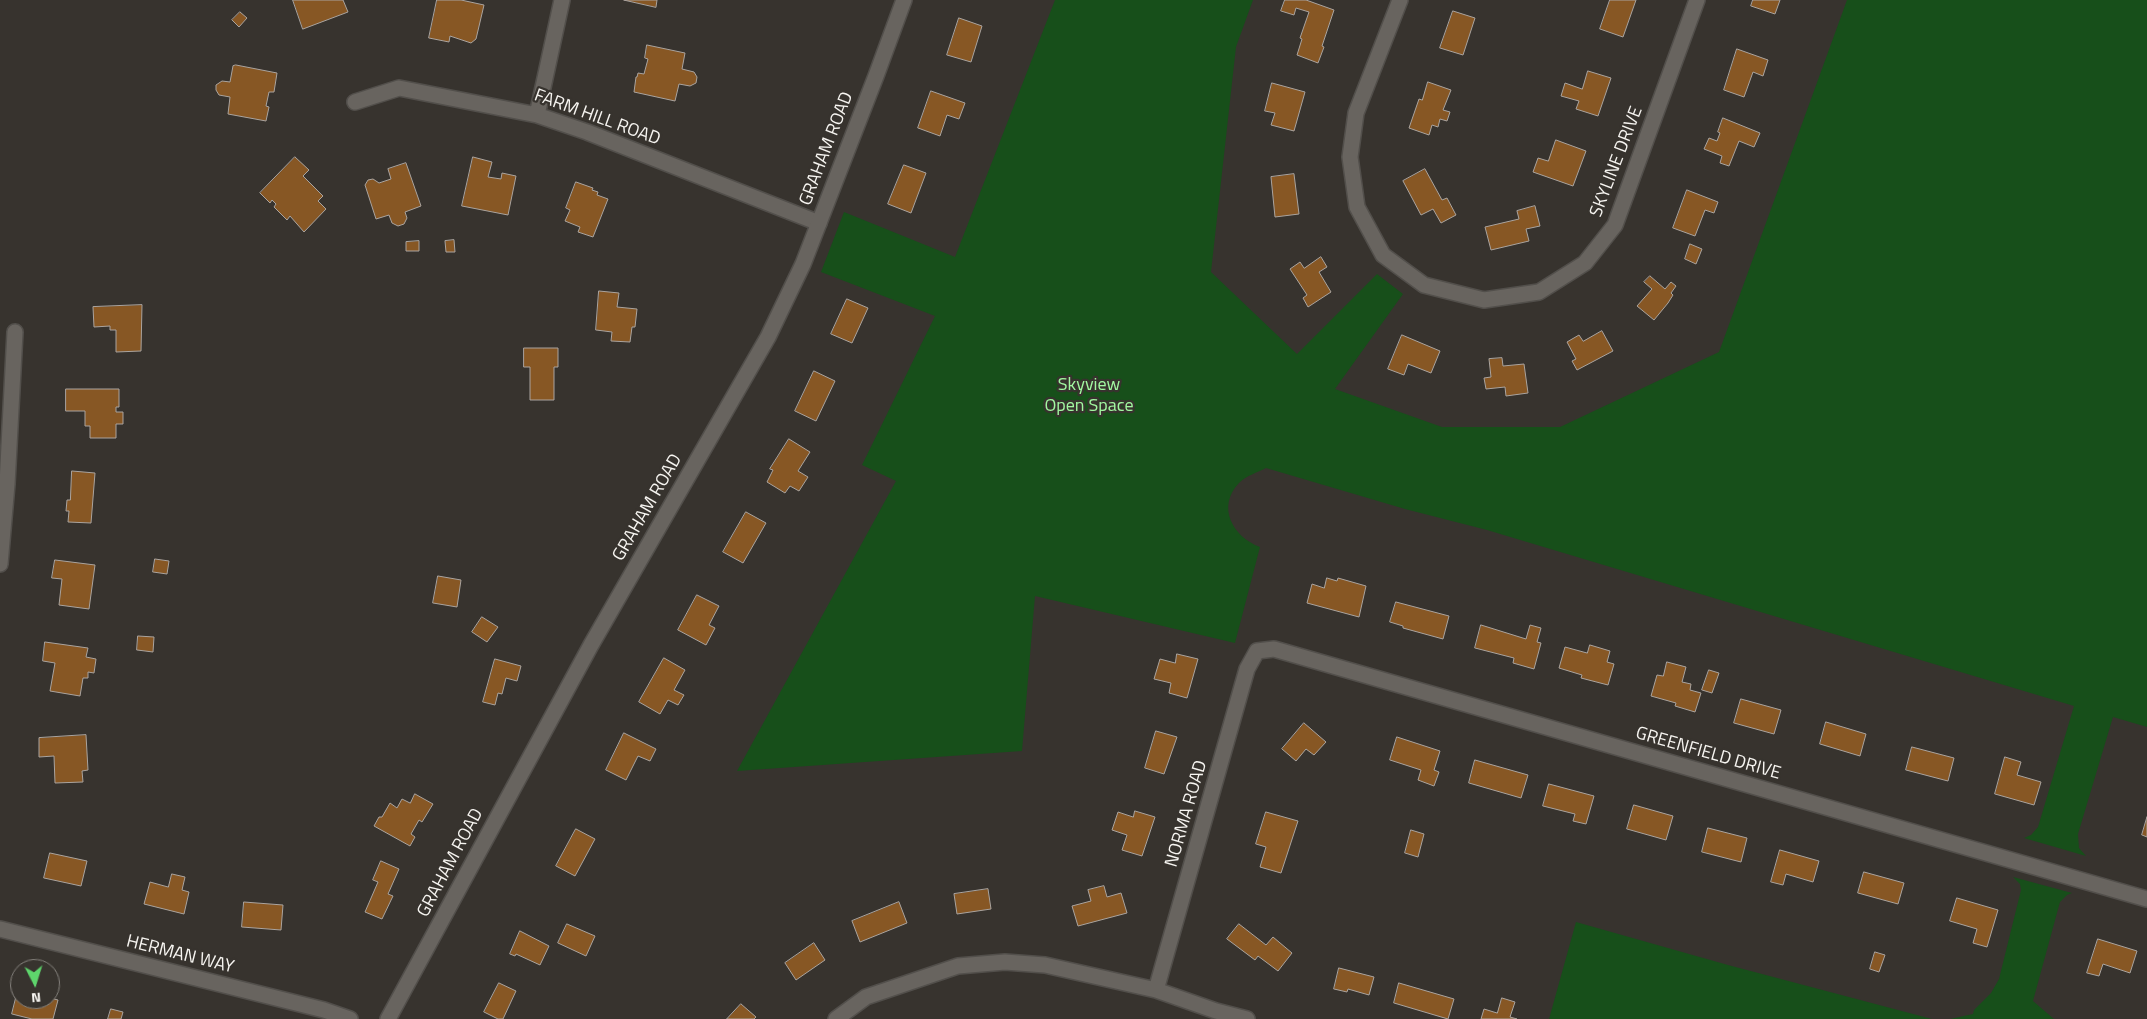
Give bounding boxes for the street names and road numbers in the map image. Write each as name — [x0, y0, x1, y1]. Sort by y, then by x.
street label: FARM HILL ROAD — [531, 85, 663, 151]
street label: GRAHAM ROAD — [795, 89, 859, 209]
street label: SKYLINE DRIVE — [1586, 104, 1648, 220]
street label: GRAHAM ROAD — [609, 451, 687, 565]
street label: GREENFIELD DRIVE — [1633, 723, 1783, 785]
street label: NORMA ROAD — [1161, 758, 1213, 870]
street label: GRAHAM ROAD — [413, 805, 489, 921]
street label: HERMAN WAY — [124, 931, 236, 979]

